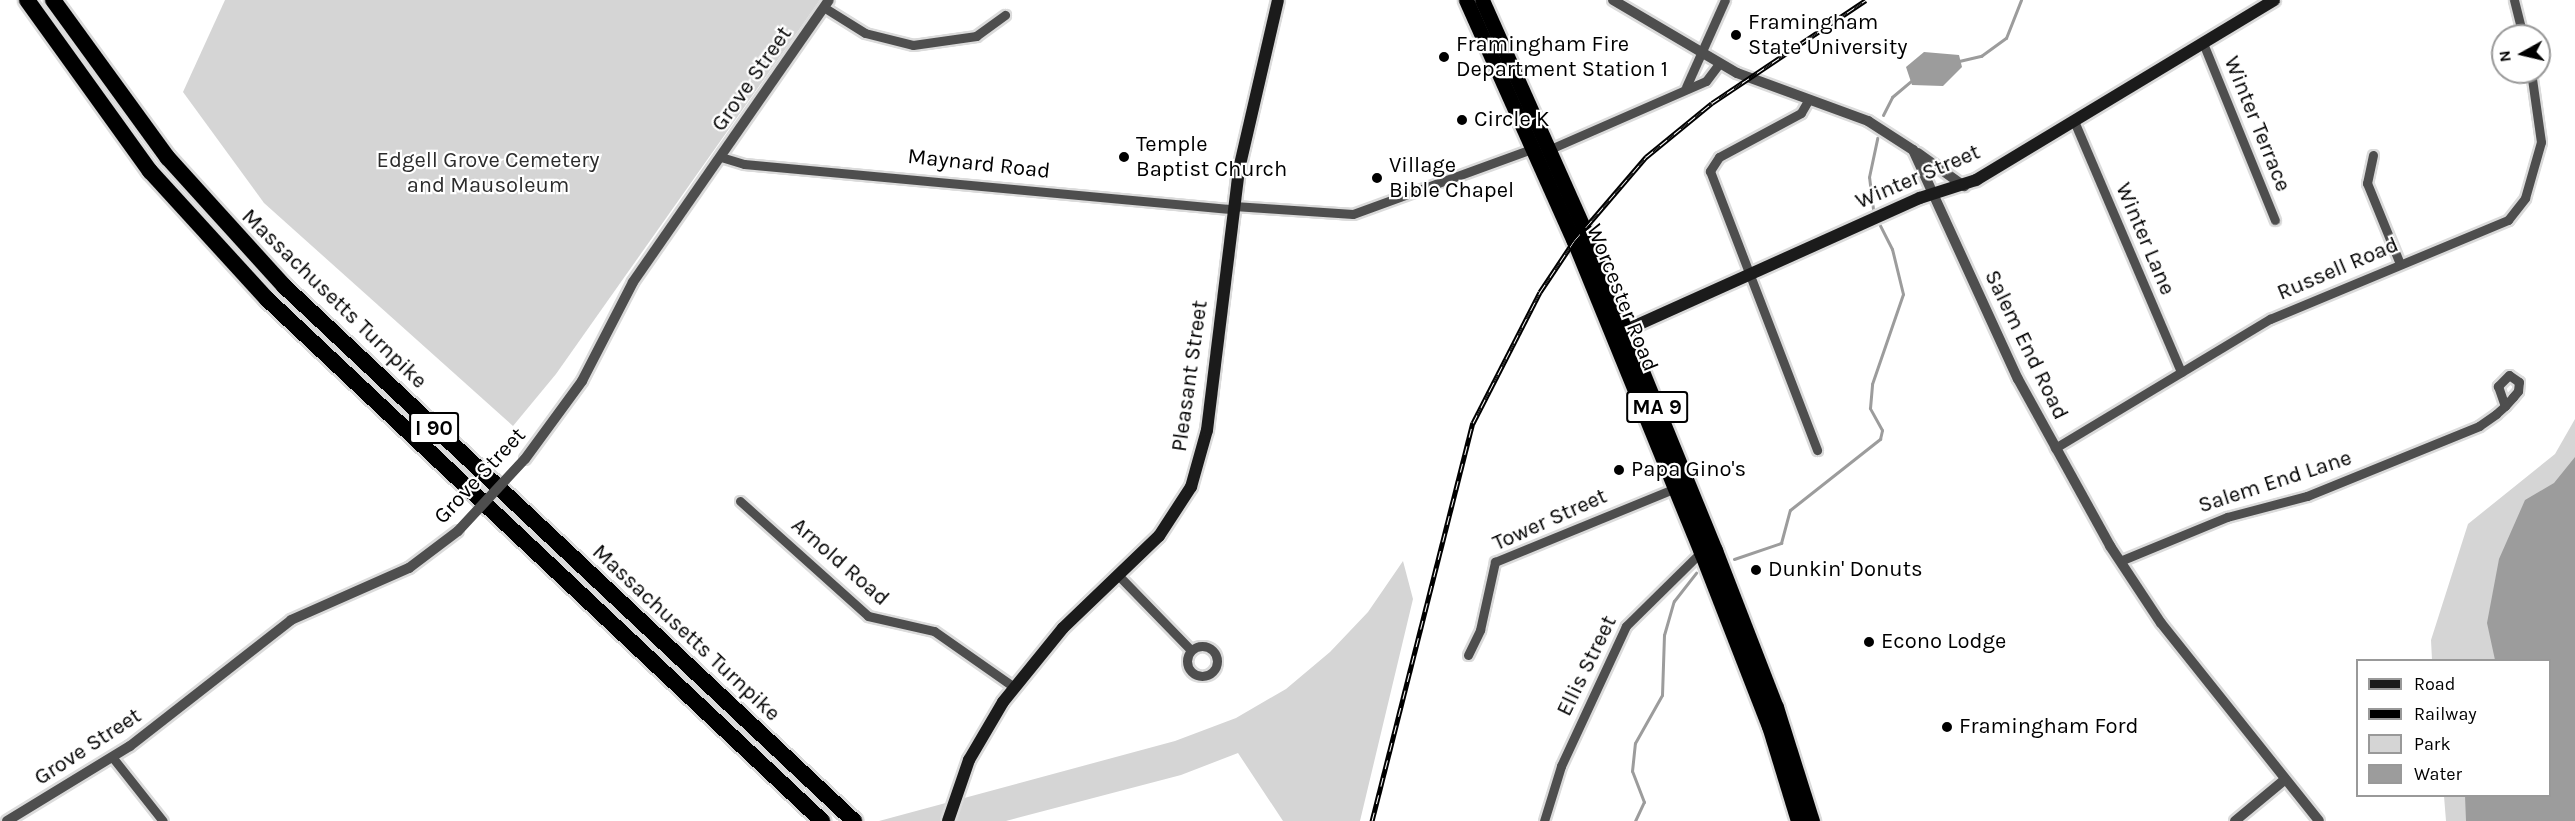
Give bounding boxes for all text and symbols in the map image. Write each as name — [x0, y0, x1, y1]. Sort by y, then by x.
place label: Framingham State University — [1748, 9, 1908, 60]
street label: Grove Street — [706, 21, 798, 137]
north arrow — [2491, 24, 2551, 84]
marker: Framingham State University — [1729, 28, 1743, 42]
place label: Framingham Fire Department Station 1 — [1456, 31, 1668, 82]
text: N — [2494, 49, 2515, 63]
marker: Framingham Fire Department Station 1 — [1437, 50, 1451, 64]
street label: Winter Terrace — [2218, 52, 2296, 196]
place label: Circle K — [1474, 107, 1549, 133]
marker: Circle K — [1455, 113, 1469, 127]
place label: Temple Baptist Church — [1136, 131, 1287, 182]
street label: Winter Street — [1852, 139, 1984, 215]
street label: Maynard Road — [906, 143, 1052, 185]
park label: Edgell Grove Cemetery and Mausoleum — [377, 147, 599, 198]
marker: Temple Baptist Church — [1117, 150, 1131, 164]
place label: Village Bible Chapel — [1389, 152, 1514, 204]
marker: Village Bible Chapel — [1370, 171, 1384, 185]
street label: Winter Lane — [2110, 179, 2180, 299]
street label: Massachusetts Turnpike — [236, 204, 432, 394]
street label: Worcester Road — [1580, 220, 1664, 376]
street label: Russell Road — [2273, 232, 2403, 306]
street label: Salem End Road — [1978, 266, 2074, 424]
street label: Pleasant Street — [1166, 299, 1214, 453]
road number: MA 9 — [1626, 389, 1688, 425]
road number: I 90 — [408, 410, 460, 446]
street label: Grove Street — [429, 422, 531, 530]
street label: Salem End Lane — [2195, 445, 2355, 519]
place label: Papa Gino's — [1631, 457, 1746, 483]
marker: Papa Gino's — [1612, 463, 1626, 477]
street label: Tower Street — [1489, 483, 1611, 557]
street label: Arnold Road — [786, 512, 894, 612]
street label: Massachusetts Turnpike — [587, 539, 785, 727]
place label: Dunkin' Donuts — [1768, 557, 1923, 583]
marker: Dunkin' Donuts — [1749, 563, 1763, 577]
street label: Ellis Street — [1551, 611, 1623, 721]
place label: Econo Lodge — [1881, 629, 2006, 655]
marker: Econo Lodge — [1862, 635, 1876, 649]
legend — [2356, 659, 2551, 797]
text: Road — [2414, 673, 2455, 695]
street label: Grove Street — [30, 703, 146, 791]
text: Railway — [2414, 703, 2477, 725]
place label: Framingham Ford — [1959, 714, 2139, 740]
marker: Framingham Ford — [1940, 720, 1954, 734]
text: Park — [2414, 733, 2451, 755]
text: Water — [2414, 763, 2462, 785]

